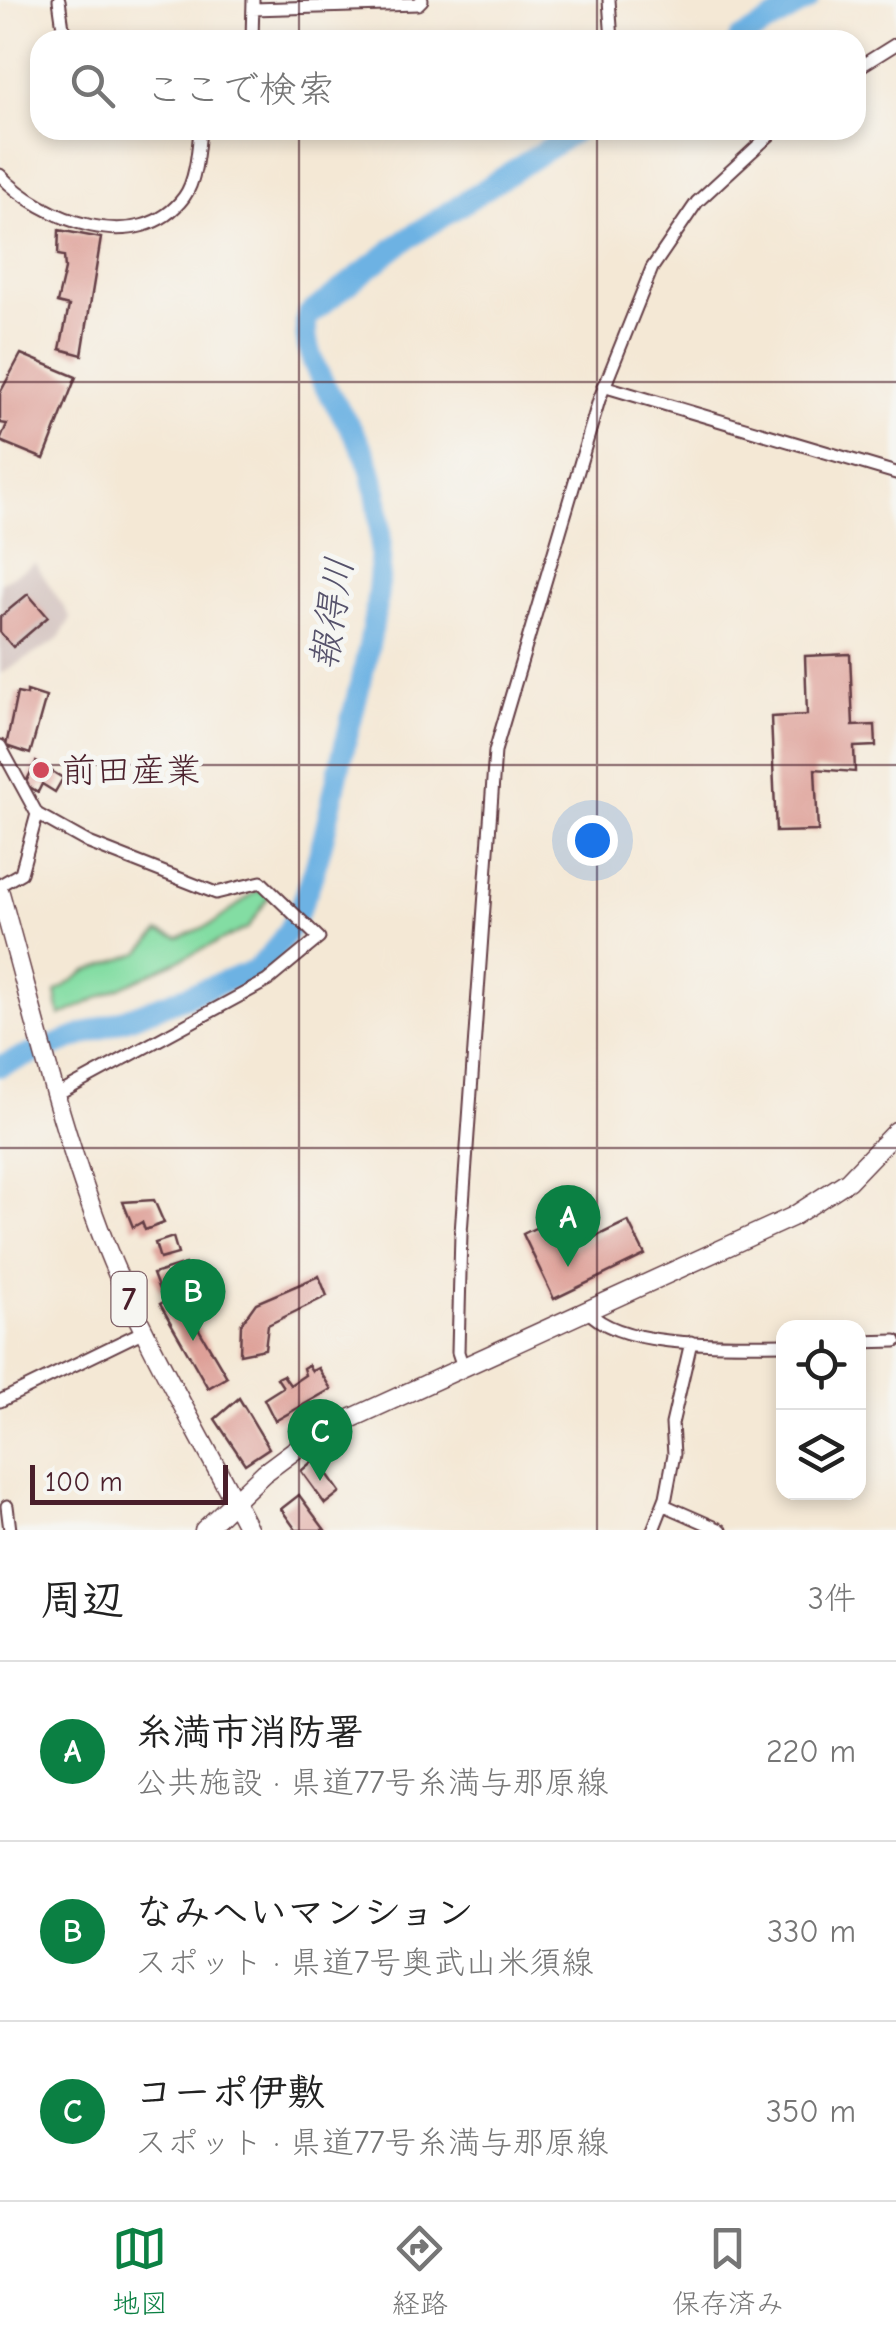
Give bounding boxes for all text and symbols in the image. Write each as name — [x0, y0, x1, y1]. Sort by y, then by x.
search box — [30, 30, 866, 140]
icon: search — [65, 58, 120, 113]
text: ここで検索 — [145, 68, 335, 112]
water label: 報得川 — [301, 554, 363, 674]
place label: 前田産業 — [61, 750, 201, 791]
marker: 前田産業 — [30, 759, 52, 781]
your location — [567, 815, 618, 866]
pin: A — [536, 1184, 600, 1267]
pin: B — [160, 1258, 226, 1341]
road number: 7 — [112, 1272, 146, 1326]
map controls — [776, 1320, 866, 1500]
button: locate — [776, 1320, 866, 1410]
pin: C — [288, 1398, 352, 1481]
button: layers — [776, 1410, 866, 1500]
scale bar — [30, 1460, 228, 1504]
text: 100 m — [45, 1466, 123, 1498]
text: 周辺 — [40, 1576, 124, 1625]
text: 3件 — [808, 1580, 856, 1617]
text: 糸満市消防署 — [135, 1711, 363, 1755]
text: A — [64, 1733, 81, 1770]
text: 220 m — [766, 1733, 856, 1770]
text: 公共施設 · 県道77号糸満与那原線 — [135, 1764, 608, 1801]
text: なみへいマンション — [135, 1891, 474, 1935]
text: B — [63, 1913, 82, 1950]
text: 330 m — [767, 1913, 856, 1950]
text: スポット · 県道7号奥武山米須線 — [135, 1944, 593, 1981]
text: コーポ伊敷 — [135, 2071, 325, 2115]
text: C — [63, 2093, 82, 2130]
text: 350 m — [766, 2093, 856, 2130]
text: スポット · 県道77号糸満与那原線 — [135, 2124, 608, 2161]
tab: 地図 — [112, 2221, 168, 2321]
tab: 経路 — [392, 2221, 448, 2321]
tab: 保存済み — [672, 2221, 784, 2321]

